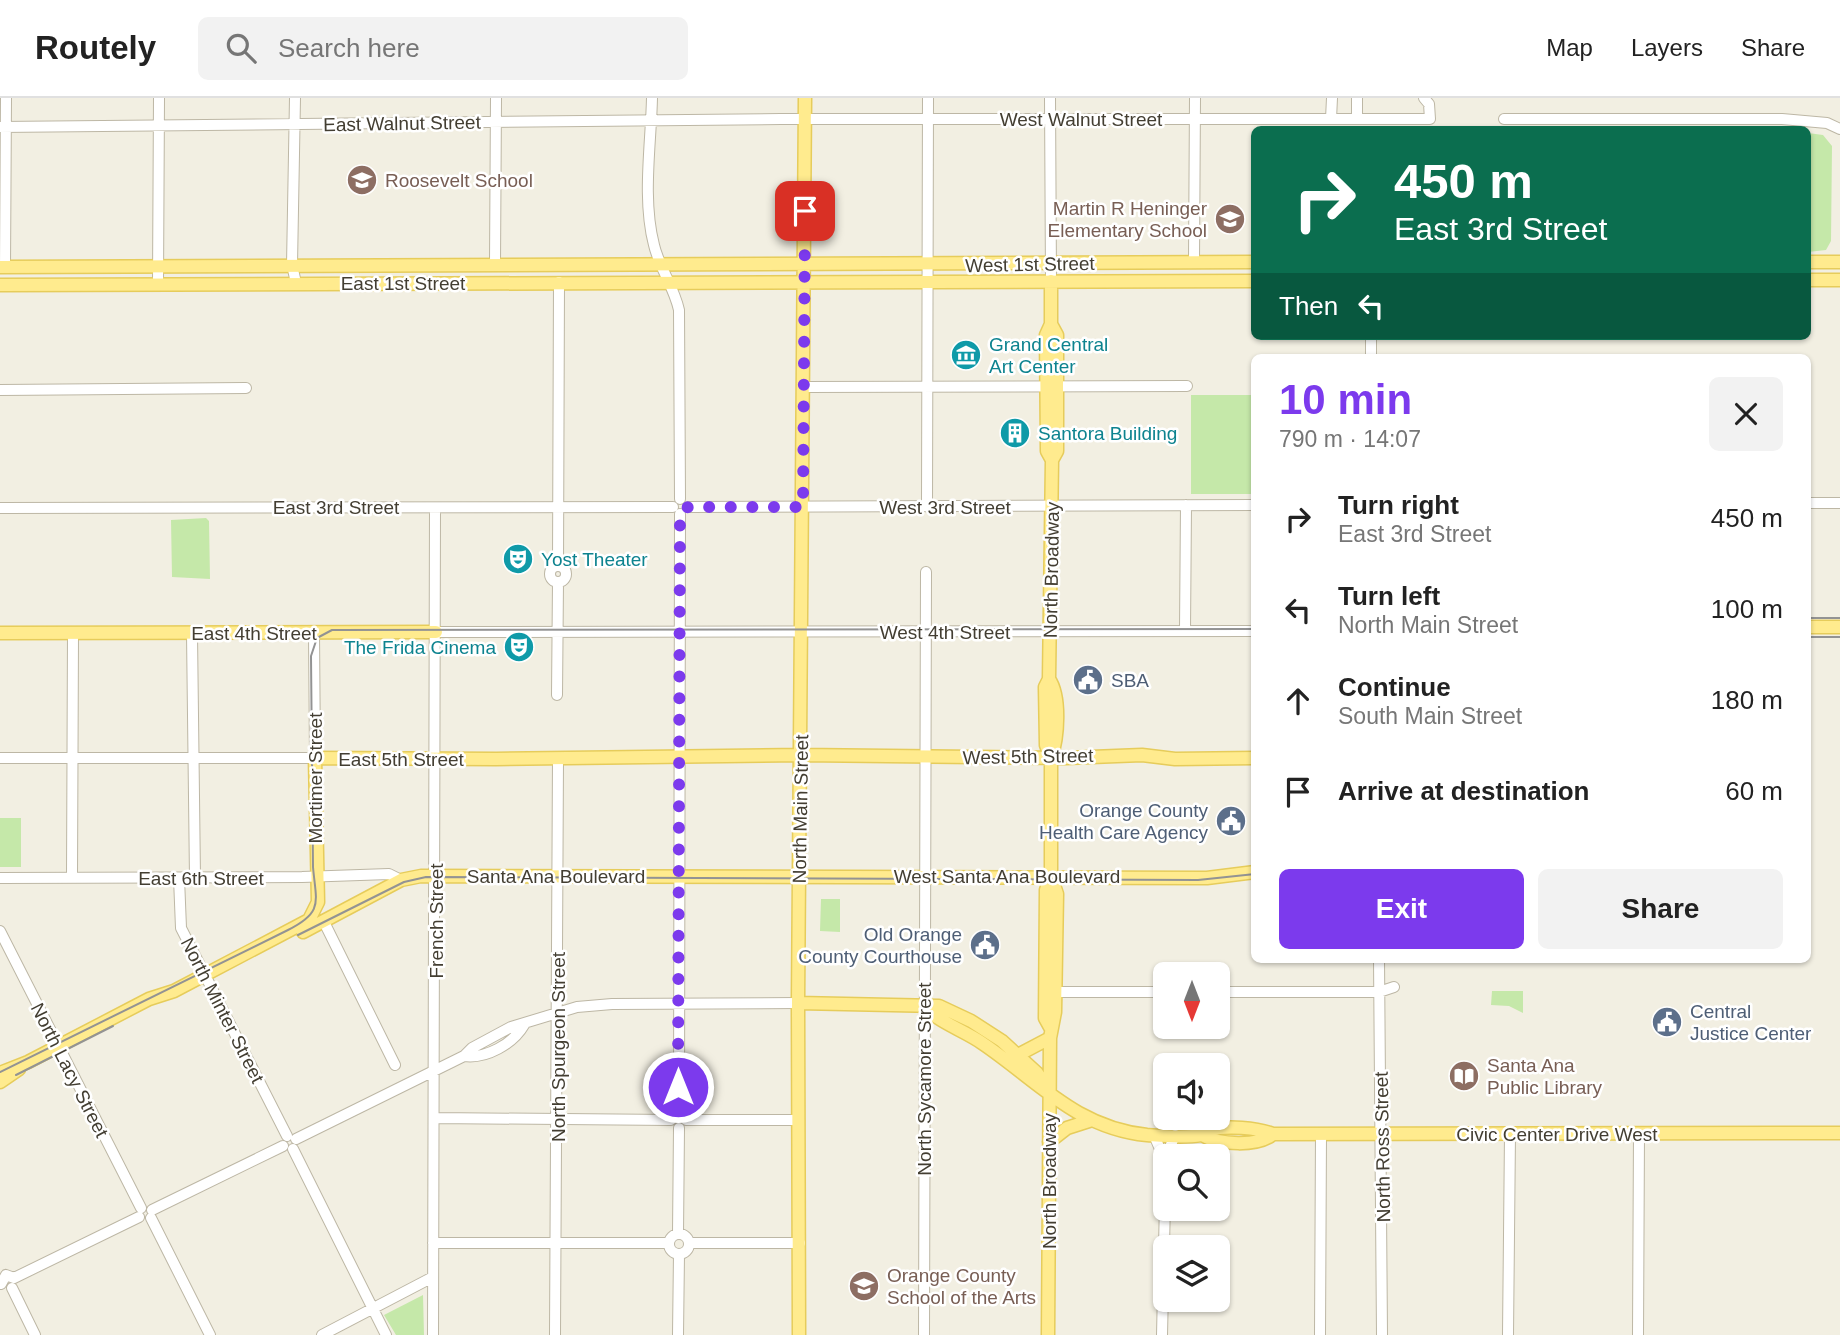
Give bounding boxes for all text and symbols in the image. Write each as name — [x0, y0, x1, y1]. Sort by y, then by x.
search box — [198, 17, 688, 80]
text: Routely — [35, 29, 156, 66]
icon: search — [222, 29, 260, 67]
text: Search here — [278, 33, 420, 63]
text: Map — [1546, 34, 1593, 61]
text: Layers — [1631, 34, 1703, 61]
text: Share — [1741, 34, 1805, 61]
street label: West Walnut Street — [1000, 109, 1163, 130]
street label: East Walnut Street — [323, 112, 482, 135]
icon: right — [1279, 154, 1370, 245]
text: 450 m — [1394, 154, 1533, 208]
school or university icon: Roosevelt School — [345, 163, 379, 197]
place label: Roosevelt School — [385, 170, 533, 191]
pin — [775, 181, 835, 241]
icon: arrive — [786, 192, 824, 230]
place label: Martin R Heninger Elementary School — [1048, 198, 1208, 241]
school or university icon: Martin R Heninger Elementary School — [1213, 202, 1247, 236]
text: East 3rd Street — [1394, 211, 1607, 247]
street label: West 1st Street — [965, 253, 1096, 276]
street label: East 1st Street — [341, 273, 466, 294]
icon: left — [1352, 287, 1390, 325]
text: Then — [1279, 291, 1338, 321]
place label: Grand Central Art Center — [989, 334, 1108, 377]
museum icon: Grand Central Art Center — [949, 338, 983, 372]
text: 10 min — [1279, 376, 1412, 423]
button: close — [1709, 377, 1783, 451]
building icon: Santora Building — [998, 416, 1032, 450]
place label: Santora Building — [1038, 423, 1177, 444]
text: 790 m · 14:07 — [1279, 426, 1421, 452]
text: Turn right — [1338, 490, 1459, 520]
street label: East 3rd Street — [273, 497, 400, 518]
street label: West 3rd Street — [879, 497, 1012, 518]
icon: right — [1279, 500, 1317, 538]
street label: North Broadway — [1040, 501, 1063, 638]
text: 450 m — [1711, 503, 1783, 533]
text: East 3rd Street — [1338, 521, 1491, 547]
theatre icon: Yost Theater — [501, 542, 535, 576]
place label: Yost Theater — [541, 549, 648, 570]
text: Turn left — [1338, 581, 1440, 611]
icon: left — [1279, 591, 1317, 629]
text: 100 m — [1711, 594, 1783, 624]
text: North Main Street — [1338, 612, 1518, 638]
street label: West 4th Street — [880, 622, 1011, 643]
street label: East 4th Street — [191, 623, 318, 644]
theatre icon: The Frida Cinema — [502, 630, 536, 664]
place label: The Frida Cinema — [344, 637, 496, 658]
public building icon: SBA — [1071, 663, 1105, 697]
place label: SBA — [1111, 670, 1149, 691]
text: Continue — [1338, 672, 1451, 702]
icon: ahead — [1279, 682, 1317, 720]
text: 180 m — [1711, 685, 1783, 715]
text: South Main Street — [1338, 703, 1522, 729]
street label: Mortimer Street — [305, 712, 326, 843]
street label: North Main Street — [789, 734, 812, 884]
street label: West 5th Street — [963, 745, 1094, 768]
street label: East 5th Street — [338, 749, 465, 770]
icon: arrive — [1279, 773, 1317, 811]
text: Arrive at destination — [1338, 776, 1589, 806]
text: 60 m — [1725, 776, 1783, 806]
place label: Orange County Health Care Agency — [1039, 800, 1208, 843]
public building icon: Orange County Health Care Agency — [1214, 804, 1248, 838]
street label: French Street — [426, 863, 447, 979]
street label: Santa Ana Boulevard — [467, 866, 645, 887]
street label: West Santa Ana Boulevard — [894, 866, 1120, 887]
street label: East 6th Street — [138, 868, 265, 889]
button: Exit — [1279, 869, 1524, 949]
button: Share — [1538, 869, 1783, 949]
place label: Old Orange County Courthouse — [798, 924, 962, 967]
public building icon: Old Orange County Courthouse — [968, 928, 1002, 962]
street label: North Minter Street — [177, 934, 269, 1087]
street label: North Spurgeon Street — [548, 951, 569, 1142]
north arrow — [1153, 962, 1230, 1040]
map controls — [1153, 962, 1230, 1312]
street label: North Sycamore Street — [914, 982, 935, 1176]
street label: North Lacy Street — [27, 1000, 113, 1142]
place label: Central Justice Center — [1690, 1001, 1812, 1044]
public building icon: Central Justice Center — [1650, 1005, 1684, 1039]
position arrow — [641, 1050, 715, 1124]
button: sound — [1153, 1053, 1230, 1130]
place label: Santa Ana Public Library — [1487, 1055, 1603, 1098]
library icon: Santa Ana Public Library — [1447, 1059, 1481, 1093]
street label: North Ross Street — [1371, 1071, 1394, 1223]
street label: North Broadway — [1039, 1112, 1060, 1249]
street label: Civic Center Drive West — [1456, 1124, 1658, 1145]
button: search — [1153, 1144, 1230, 1221]
button: layers — [1153, 1235, 1230, 1312]
place label: Orange County School of the Arts — [887, 1265, 1036, 1308]
school or university icon: Orange County School of the Arts — [847, 1269, 881, 1303]

